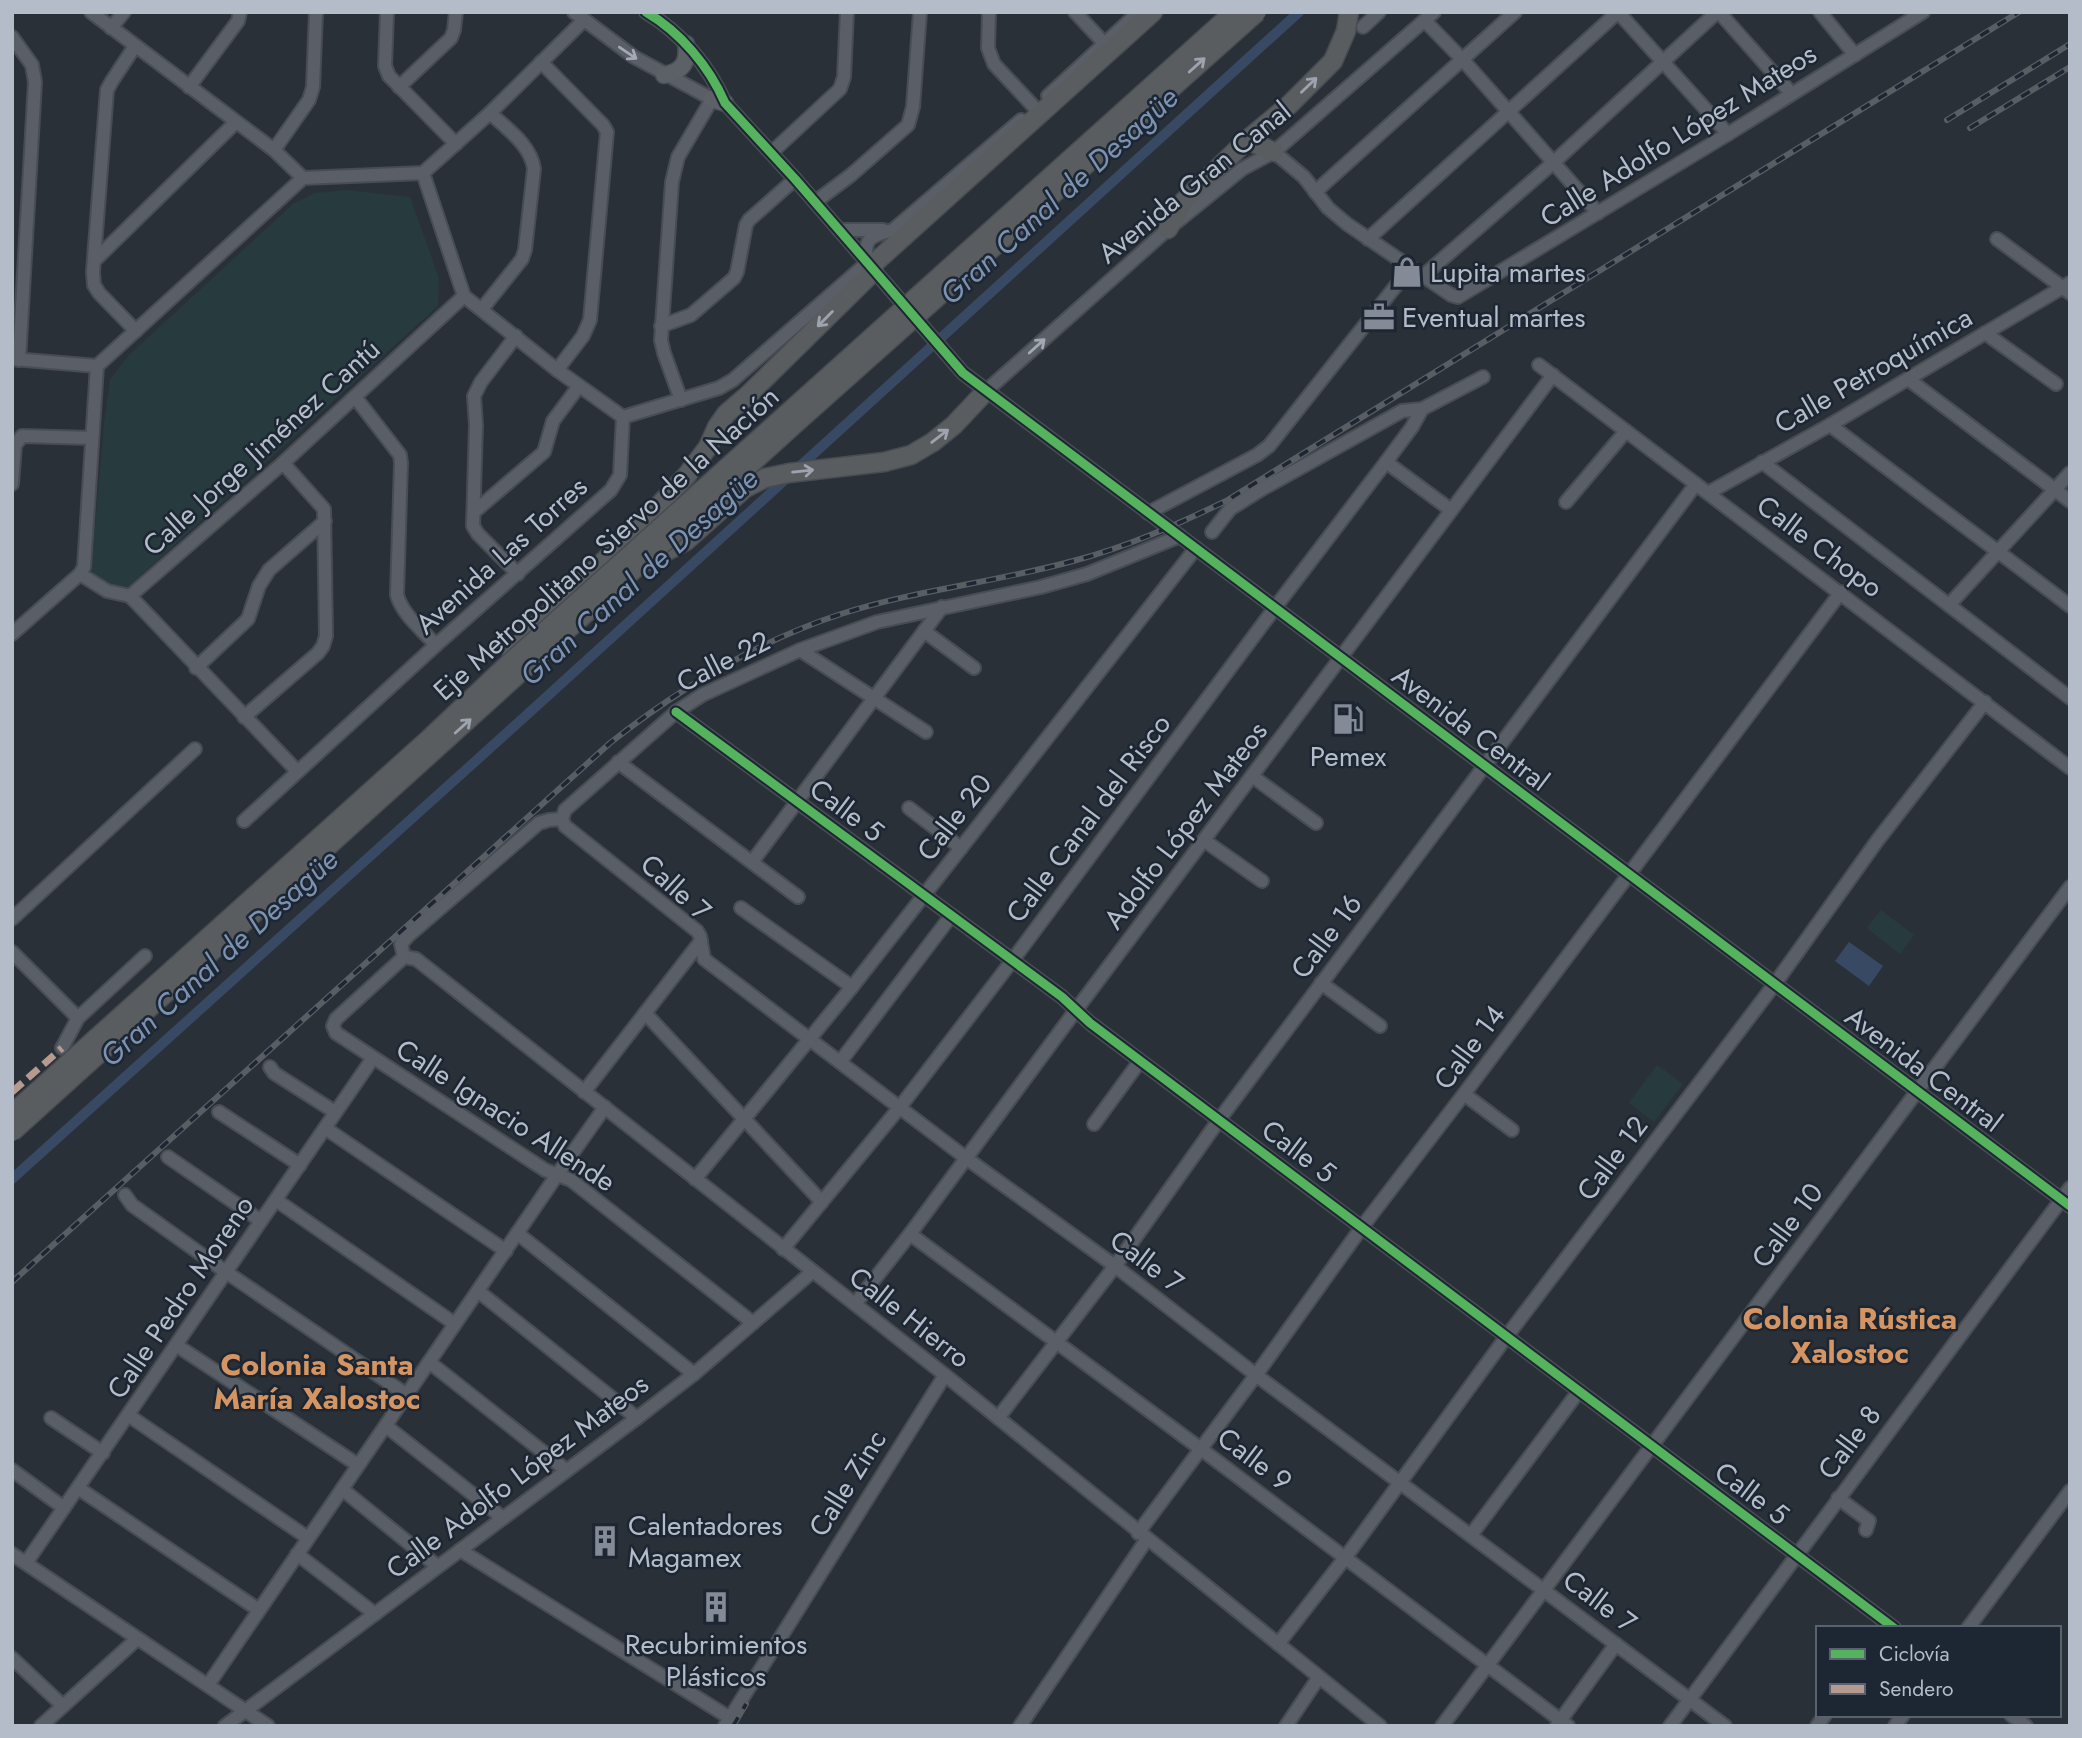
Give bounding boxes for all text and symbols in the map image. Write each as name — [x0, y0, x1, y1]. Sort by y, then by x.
street label: Calle Adolfo López Mateos — [1532, 33, 1824, 237]
one-way arrow — [618, 46, 637, 60]
one-way arrow — [1188, 57, 1205, 74]
one-way arrow — [1301, 76, 1318, 93]
water label: Gran Canal de Desagüe — [930, 77, 1188, 315]
street label: Avenida Gran Canal — [1089, 91, 1300, 273]
place label: Lupita martes — [1430, 252, 1586, 293]
shop icon: Lupita martes — [1390, 255, 1424, 289]
place label: Eventual martes — [1402, 297, 1586, 338]
street label: Calle Petroquímica — [1767, 297, 1980, 444]
office icon: Eventual martes — [1362, 300, 1396, 334]
one-way arrow — [817, 311, 834, 328]
street label: Calle Jorge Jiménez Cantú — [133, 329, 389, 565]
one-way arrow — [1027, 338, 1045, 354]
street label: Eje Metropolitano Siervo de la Nación — [424, 377, 788, 710]
one-way arrow — [931, 428, 949, 443]
water label: Gran Canal de Desagüe — [510, 458, 768, 696]
one-way arrow — [792, 465, 814, 478]
street label: Avenida Las Torres — [406, 467, 596, 644]
street label: Calle Chopo — [1748, 485, 1891, 608]
street label: Calle 22 — [669, 620, 777, 702]
street label: Avenida Central — [1383, 656, 1558, 801]
fuel station icon: Pemex — [1331, 702, 1365, 736]
street label: Calle Canal del Risco — [996, 705, 1181, 931]
street label: Adolfo López Mateos — [1094, 713, 1277, 938]
one-way arrow — [454, 718, 472, 734]
place label: Pemex — [1310, 736, 1386, 777]
street label: Calle 20 — [907, 765, 1002, 870]
street label: Calle 5 — [801, 769, 893, 852]
water label: Gran Canal de Desagüe — [90, 839, 348, 1077]
street label: Calle 7 — [631, 844, 720, 931]
street label: Calle 16 — [1281, 885, 1372, 987]
street label: Calle 14 — [1424, 996, 1515, 1098]
street label: Avenida Central — [1836, 997, 2011, 1142]
street label: Calle Ignacio Allende — [388, 1029, 624, 1202]
street label: Calle 12 — [1567, 1107, 1658, 1209]
street label: Calle 5 — [1253, 1110, 1345, 1193]
street label: Calle 10 — [1742, 1174, 1833, 1277]
street label: Calle Pedro Moreno — [97, 1187, 264, 1407]
street label: Calle 7 — [1101, 1220, 1192, 1303]
street label: Calle Hierro — [840, 1257, 979, 1378]
district label: Colonia Rústica Xalostoc — [1743, 1297, 1957, 1374]
district label: Colonia Santa María Xalostoc — [214, 1343, 420, 1420]
street label: Calle Adolfo López Mateos — [378, 1364, 657, 1589]
street label: Calle 8 — [1808, 1397, 1891, 1488]
street label: Calle 9 — [1209, 1418, 1301, 1501]
street label: Calle Zinc — [799, 1422, 896, 1545]
street label: Calle 5 — [1706, 1452, 1798, 1535]
place label: Calentadores Magamex — [628, 1505, 783, 1578]
building icon: Calentadores Magamex — [588, 1524, 622, 1558]
street label: Calle 7 — [1554, 1560, 1645, 1643]
building icon: Recubrimientos Plásticos — [699, 1590, 733, 1624]
place label: Recubrimientos Plásticos — [625, 1624, 807, 1697]
legend — [1816, 1626, 2061, 1717]
text: Ciclovía — [1879, 1639, 1950, 1669]
text: Sendero — [1879, 1674, 1954, 1704]

